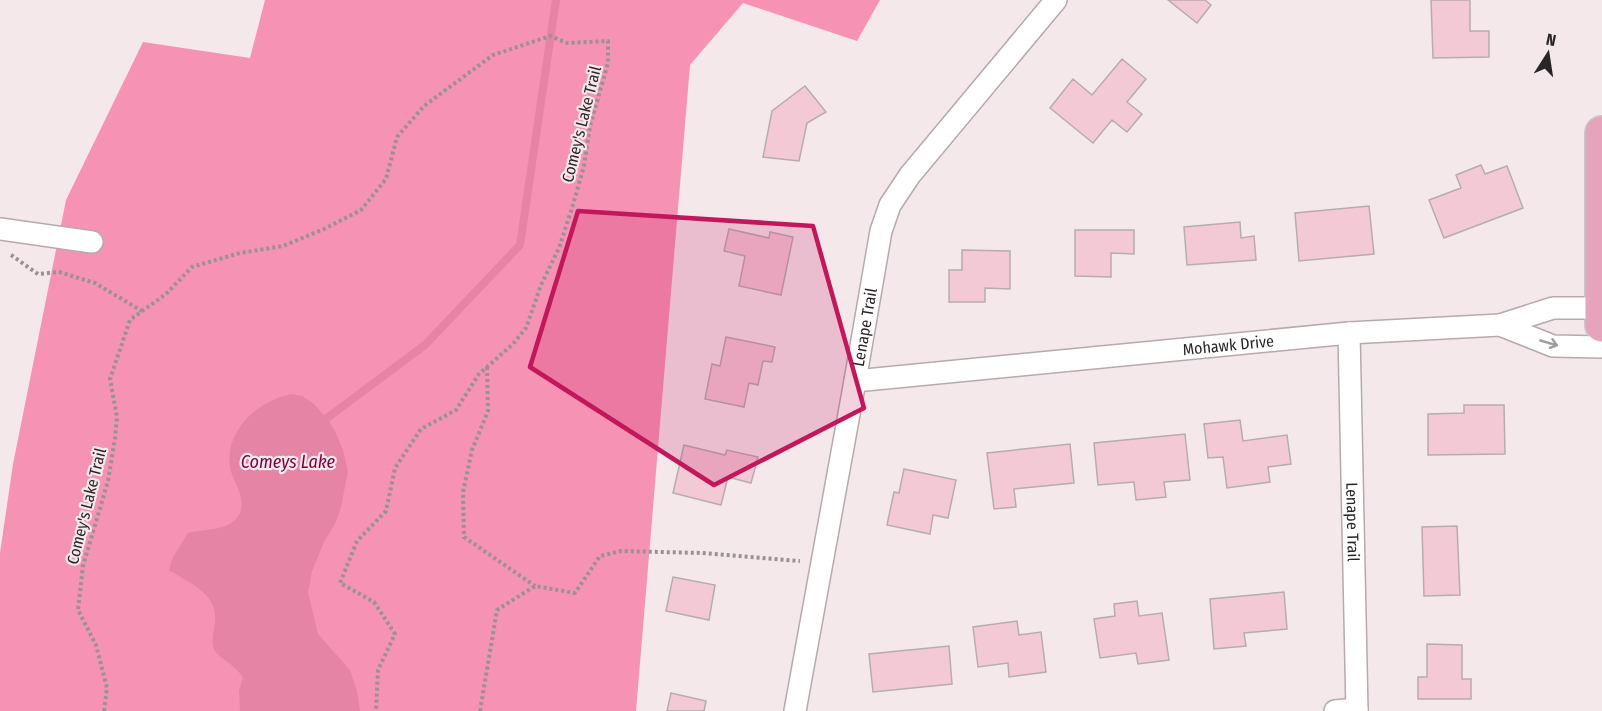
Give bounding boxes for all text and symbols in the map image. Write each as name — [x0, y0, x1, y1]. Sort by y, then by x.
north arrow — [1518, 24, 1578, 84]
text: N — [1544, 30, 1558, 50]
street label: Comey's Lake Trail — [558, 64, 605, 184]
street label: Lenape Trail — [849, 287, 881, 368]
street label: Mohawk Drive — [1182, 331, 1275, 359]
one-way arrow — [1539, 338, 1558, 350]
street label: Comey's Lake Trail — [63, 446, 110, 566]
water label: Comeys Lake — [241, 451, 336, 473]
street label: Lenape Trail — [1342, 482, 1363, 562]

